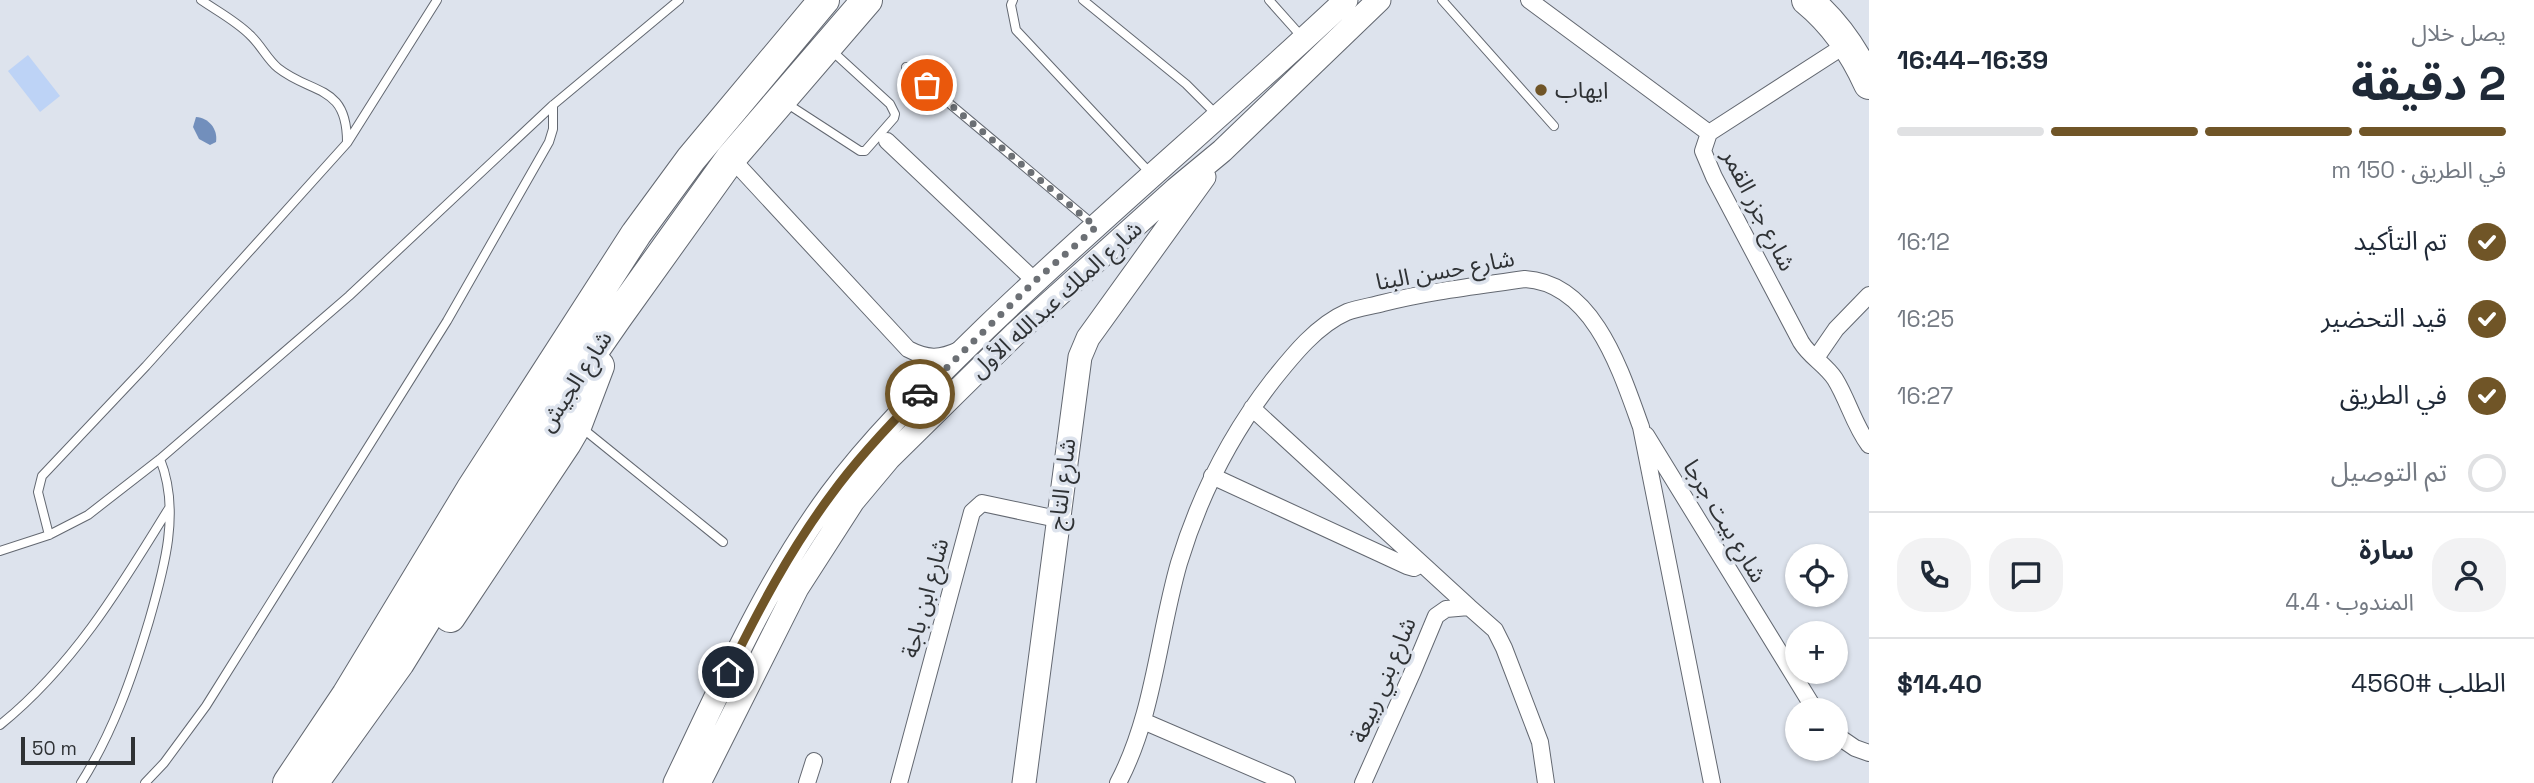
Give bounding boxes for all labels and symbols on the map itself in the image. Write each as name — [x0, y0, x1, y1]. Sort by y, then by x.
pin — [897, 55, 957, 115]
place label: ايهاب — [1555, 75, 1609, 105]
marker: ايهاب — [1533, 82, 1549, 98]
street label: شارع جزر القمر — [1713, 143, 1803, 277]
street label: شارع الملك عبدالله الأول — [964, 214, 1150, 386]
street label: شارع حسن البنا — [1373, 243, 1517, 299]
street label: شارع الجيش — [531, 325, 620, 438]
courier — [885, 359, 955, 429]
street label: شارع التاج — [1041, 436, 1084, 532]
street label: شارع بيت جرجا — [1675, 454, 1774, 589]
street label: شارع ابن باجة — [895, 535, 957, 662]
street label: شارع بني ربيعة — [1343, 613, 1425, 748]
pin — [698, 642, 758, 702]
scale bar — [21, 734, 135, 766]

